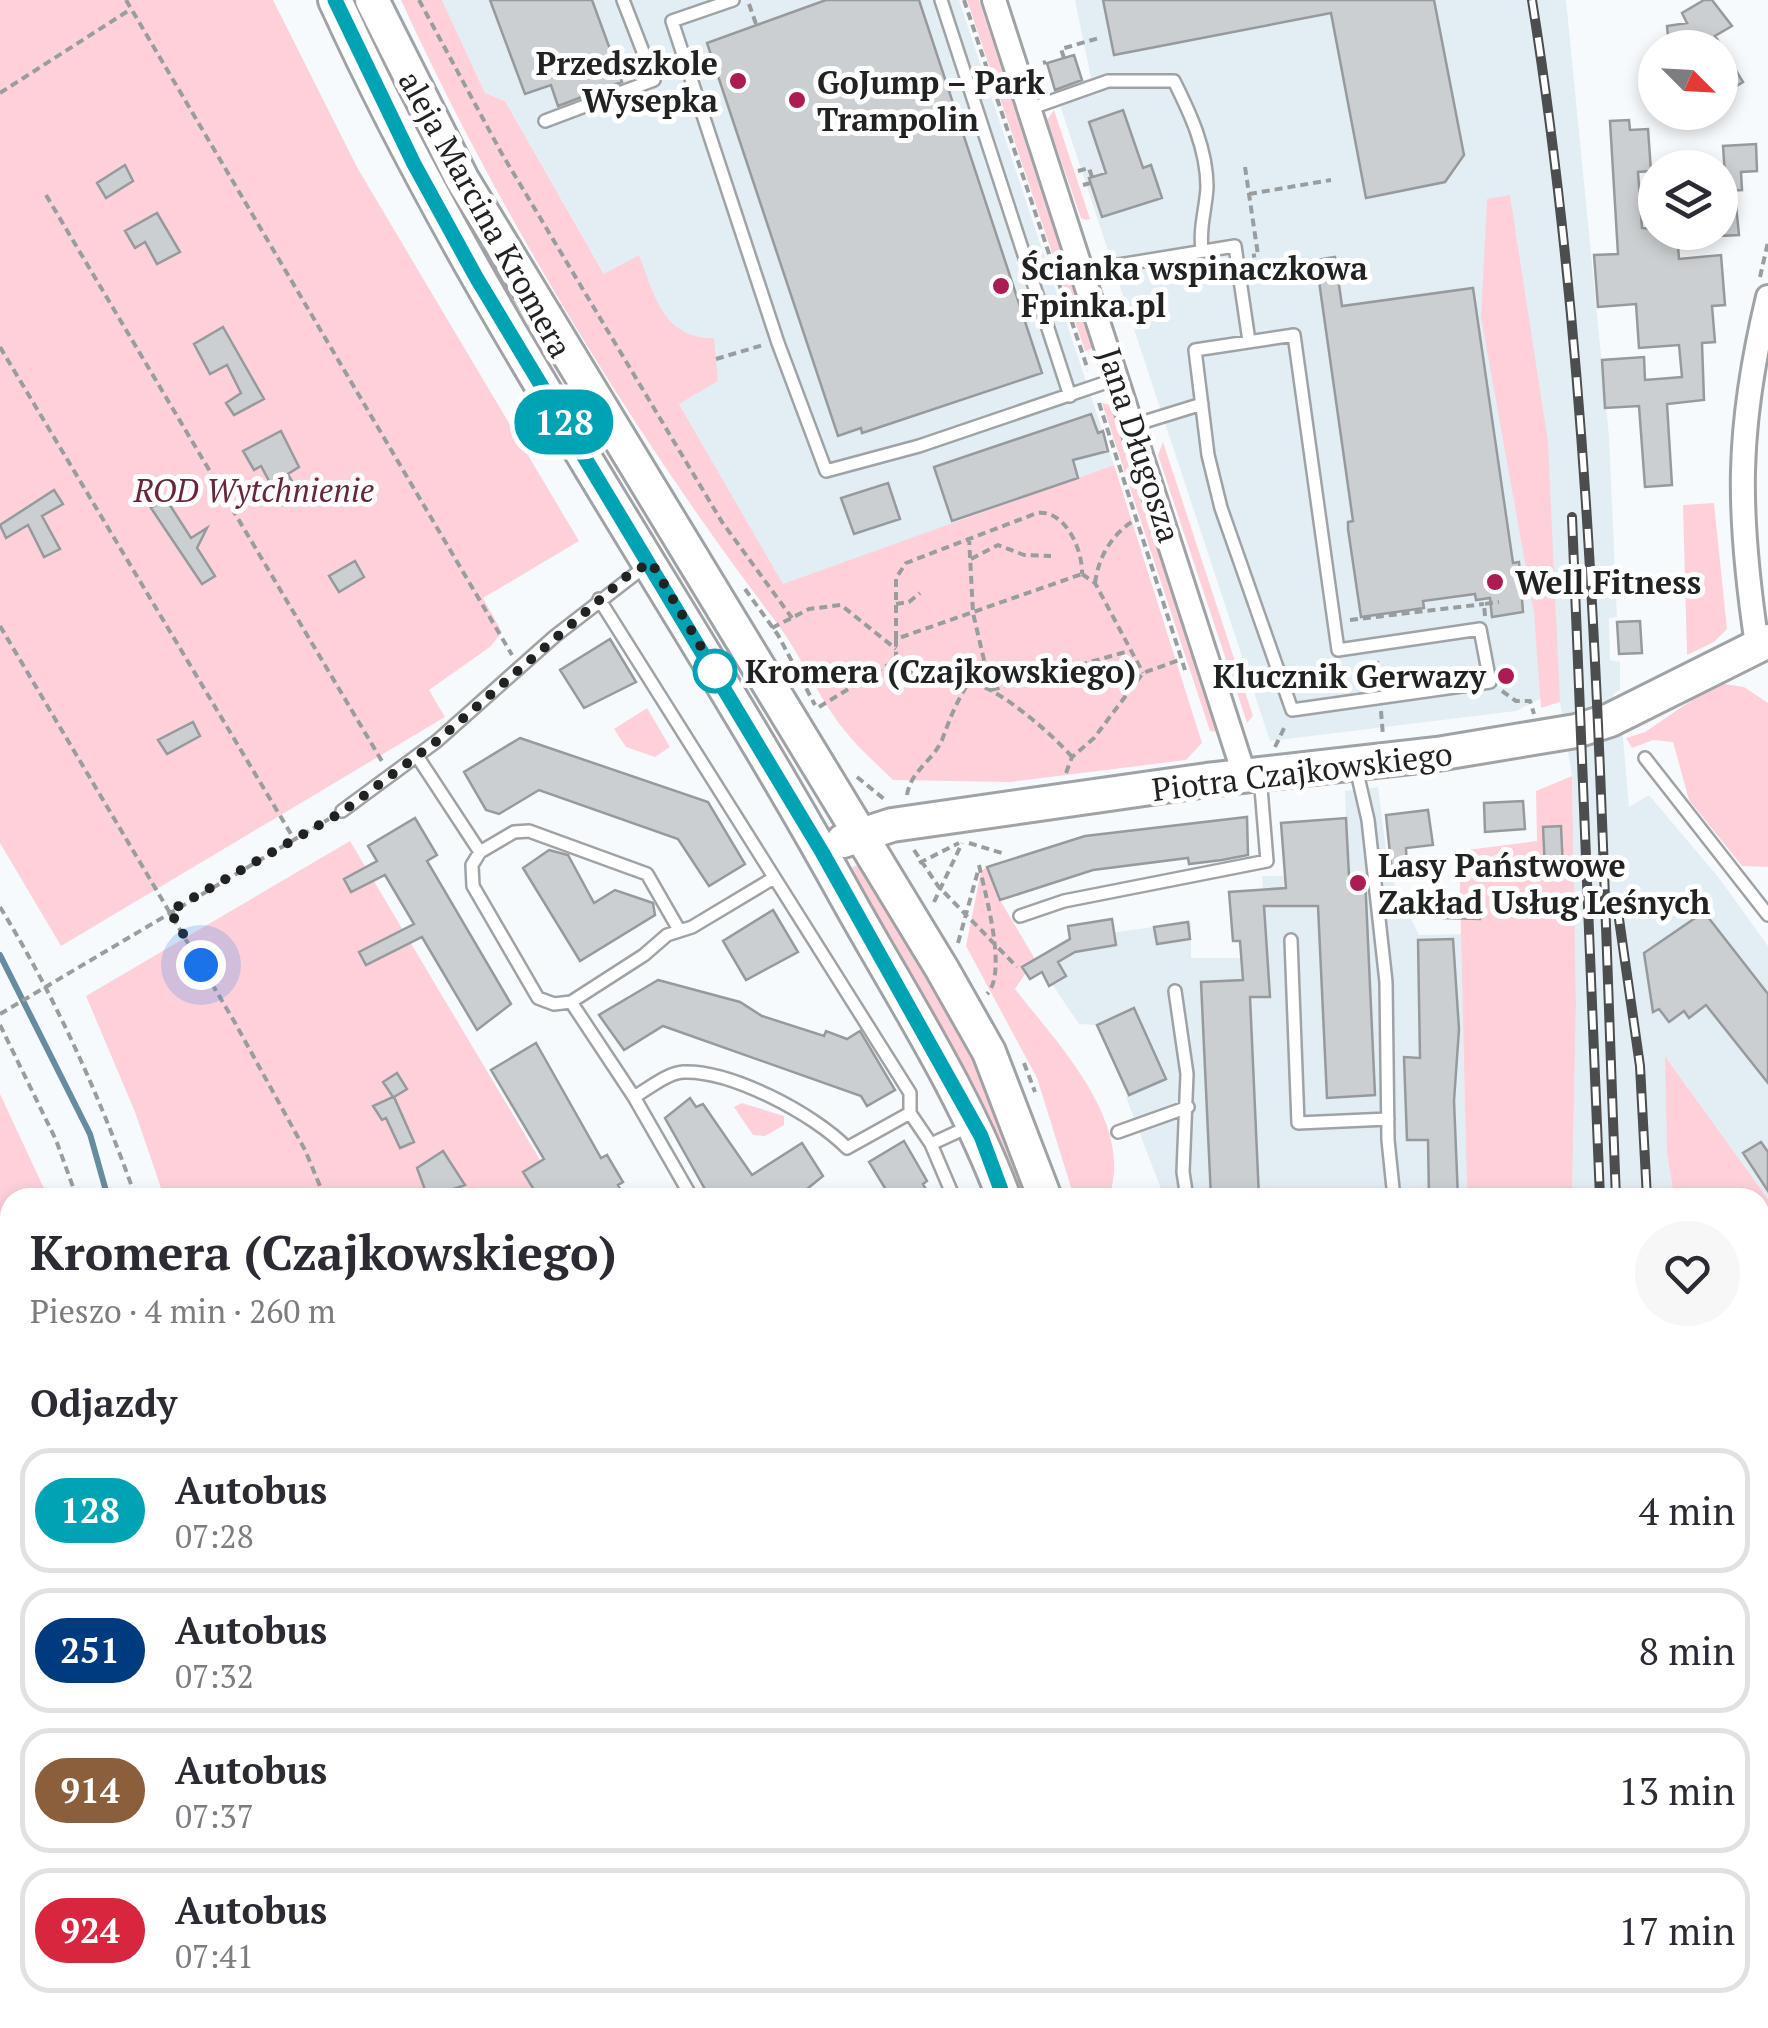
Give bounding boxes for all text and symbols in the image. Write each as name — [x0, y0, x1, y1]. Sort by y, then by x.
north arrow — [1638, 30, 1738, 130]
map controls — [1638, 30, 1738, 250]
place label: Przedszkole Wysepka — [536, 42, 718, 121]
place label: GoJump – Park Trampolin — [817, 61, 1045, 140]
street label: aleja Marcina Kromera — [390, 63, 582, 365]
marker: Przedszkole Wysepka — [727, 70, 749, 92]
marker: GoJump – Park Trampolin — [786, 89, 808, 111]
button: layers — [1638, 150, 1738, 250]
place label: Ścianka wspinaczkowa Fpinka.pl — [1021, 247, 1368, 326]
marker: Ścianka wspinaczkowa Fpinka.pl — [990, 275, 1012, 297]
street label: Jana Długosza — [1089, 343, 1191, 547]
line badge: 128 — [506, 390, 622, 454]
text: 128 — [534, 399, 594, 445]
park label: ROD Wytchnienie — [133, 469, 374, 511]
place label: Well Fitness — [1515, 561, 1701, 603]
marker: Well Fitness — [1484, 571, 1506, 593]
marker: Kromera (Czajkowskiego) — [694, 650, 736, 692]
place label: Kromera (Czajkowskiego) — [745, 650, 1136, 692]
place label: Klucznik Gerwazy — [1213, 655, 1487, 697]
marker: Klucznik Gerwazy — [1495, 665, 1517, 687]
street label: Piotra Czajkowskiego — [1149, 732, 1455, 810]
place label: Lasy Państwowe Zakład Usług Leśnych — [1378, 844, 1711, 923]
marker: Lasy Państwowe Zakład Usług Leśnych — [1347, 872, 1369, 894]
your location — [176, 940, 226, 990]
text: Kromera (Czajkowskiego) — [30, 1220, 617, 1284]
button: heart — [1635, 1221, 1740, 1326]
text: Pieszo · 4 min · 260 m — [30, 1290, 336, 1332]
text: Odjazdy — [30, 1378, 177, 1428]
text: Autobus — [175, 1465, 327, 1515]
text: 4 min — [1639, 1486, 1735, 1536]
text: 128 — [60, 1487, 120, 1533]
text: 07:28 — [175, 1515, 254, 1557]
text: Autobus — [175, 1605, 327, 1655]
text: 8 min — [1639, 1626, 1735, 1676]
text: 251 — [60, 1627, 120, 1673]
text: 07:32 — [175, 1655, 254, 1697]
text: Autobus — [175, 1745, 327, 1795]
text: 13 min — [1618, 1766, 1735, 1816]
text: 914 — [60, 1767, 120, 1813]
text: 07:37 — [175, 1795, 254, 1837]
text: Autobus — [175, 1885, 327, 1935]
text: 17 min — [1618, 1906, 1735, 1956]
text: 924 — [60, 1907, 120, 1953]
text: 07:41 — [175, 1935, 254, 1977]

